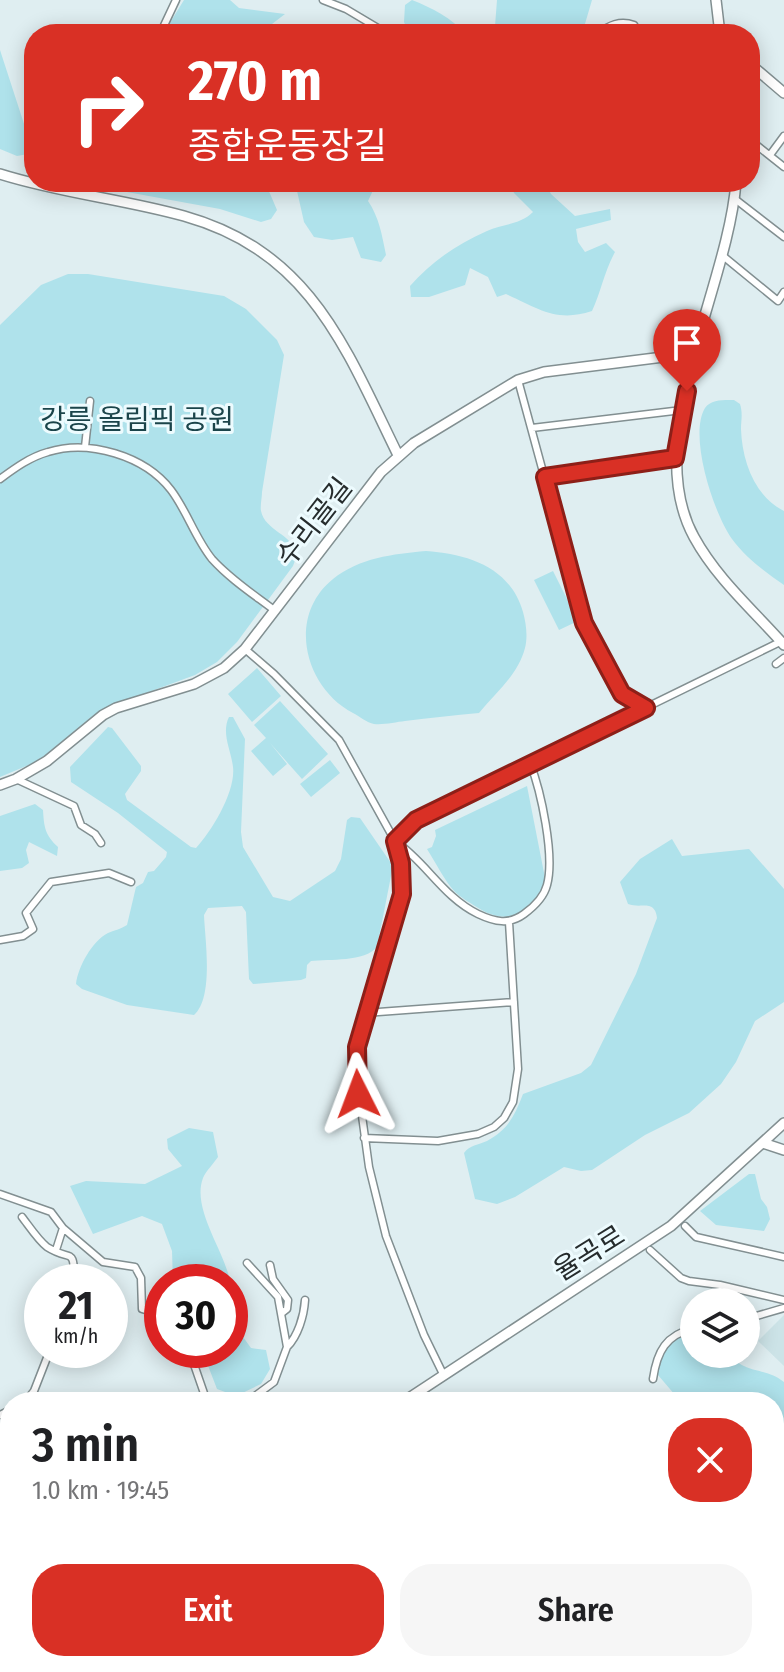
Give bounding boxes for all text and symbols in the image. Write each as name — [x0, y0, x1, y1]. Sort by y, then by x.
text: 270 m — [188, 48, 322, 115]
icon: right — [56, 56, 160, 160]
text: 종합운동장길 — [188, 124, 387, 168]
pin — [653, 309, 721, 391]
icon: arrive — [665, 321, 709, 365]
park label: 강릉 올림픽 공원 — [40, 403, 234, 436]
street label: 수리골길 — [269, 471, 359, 573]
position arrow — [316, 1052, 400, 1136]
street label: 율곡로 — [547, 1219, 631, 1287]
speed limit sign: 30 — [144, 1264, 248, 1368]
text: 21 — [59, 1282, 93, 1330]
map controls — [680, 1288, 760, 1368]
button: layers — [680, 1288, 760, 1368]
text: km/h — [54, 1324, 98, 1348]
text: 3 min — [32, 1416, 139, 1474]
button: close — [668, 1418, 752, 1502]
text: 1.0 km · 19:45 — [32, 1475, 169, 1506]
button: Exit — [32, 1564, 384, 1656]
button: Share — [400, 1564, 752, 1656]

